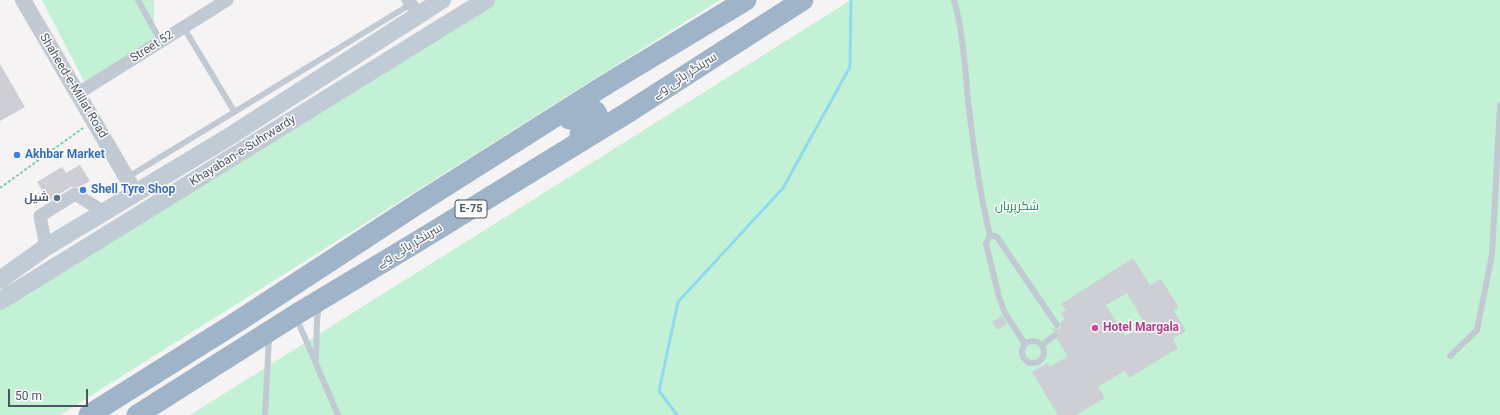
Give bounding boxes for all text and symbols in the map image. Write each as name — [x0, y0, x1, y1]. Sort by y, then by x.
street label: Street 52 — [128, 28, 176, 66]
street label: Shaheed-e-Millat Road — [36, 31, 110, 141]
street label: سرینگر ہائی وے — [650, 50, 720, 102]
street label: Khayaban-e-Suhrwardy — [187, 113, 299, 189]
place label: Akhbar Market — [25, 148, 105, 162]
marker: Akhbar Market — [12, 150, 22, 160]
place label: Shell Tyre Shop — [91, 183, 175, 197]
marker: Shell Tyre Shop — [78, 185, 88, 195]
place label: شیل — [24, 191, 49, 205]
marker: شیل — [52, 193, 62, 203]
road number: E-75 — [455, 200, 487, 218]
park label: شکرپریاں — [995, 200, 1039, 214]
street label: سرینگر ہائی وے — [375, 221, 445, 271]
place label: Hotel Margala — [1103, 321, 1179, 335]
marker: Hotel Margala — [1090, 323, 1100, 333]
scale bar — [10, 381, 90, 407]
text: 50 m — [15, 389, 42, 403]

